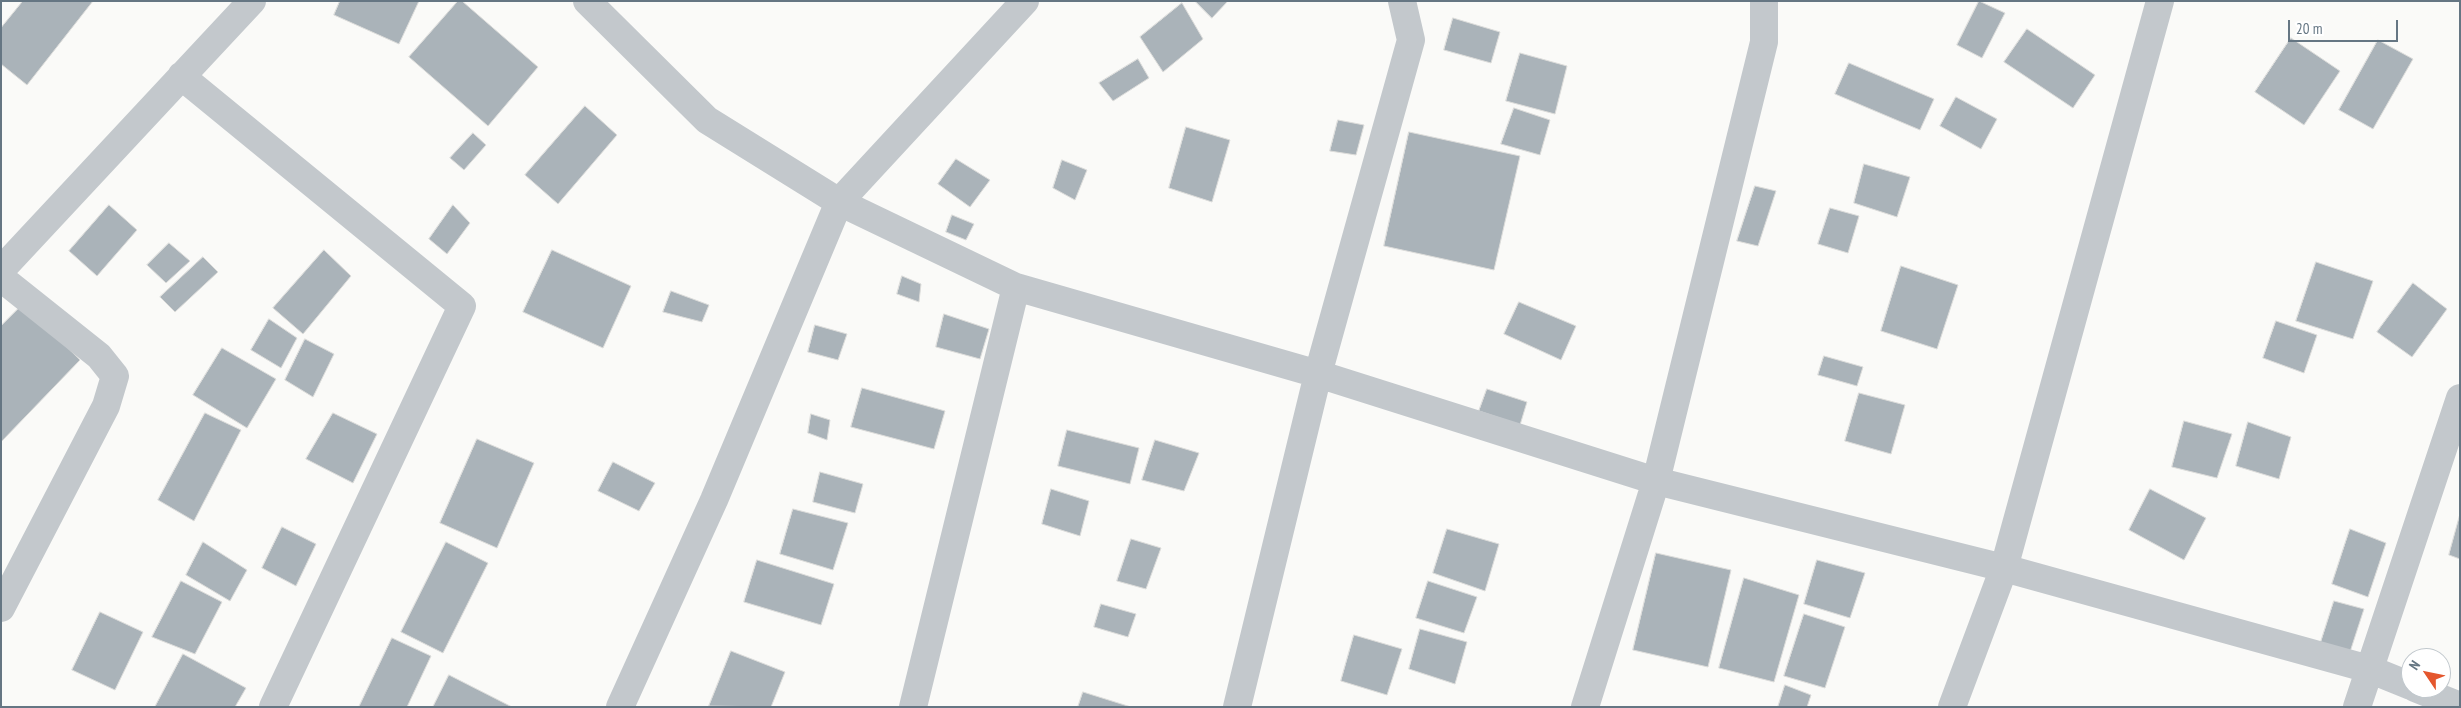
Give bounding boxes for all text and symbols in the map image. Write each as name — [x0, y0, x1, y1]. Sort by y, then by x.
scale bar — [2291, 10, 2401, 42]
text: 20 m — [2296, 19, 2322, 38]
north arrow — [2401, 648, 2451, 698]
text: N — [2405, 657, 2424, 673]

